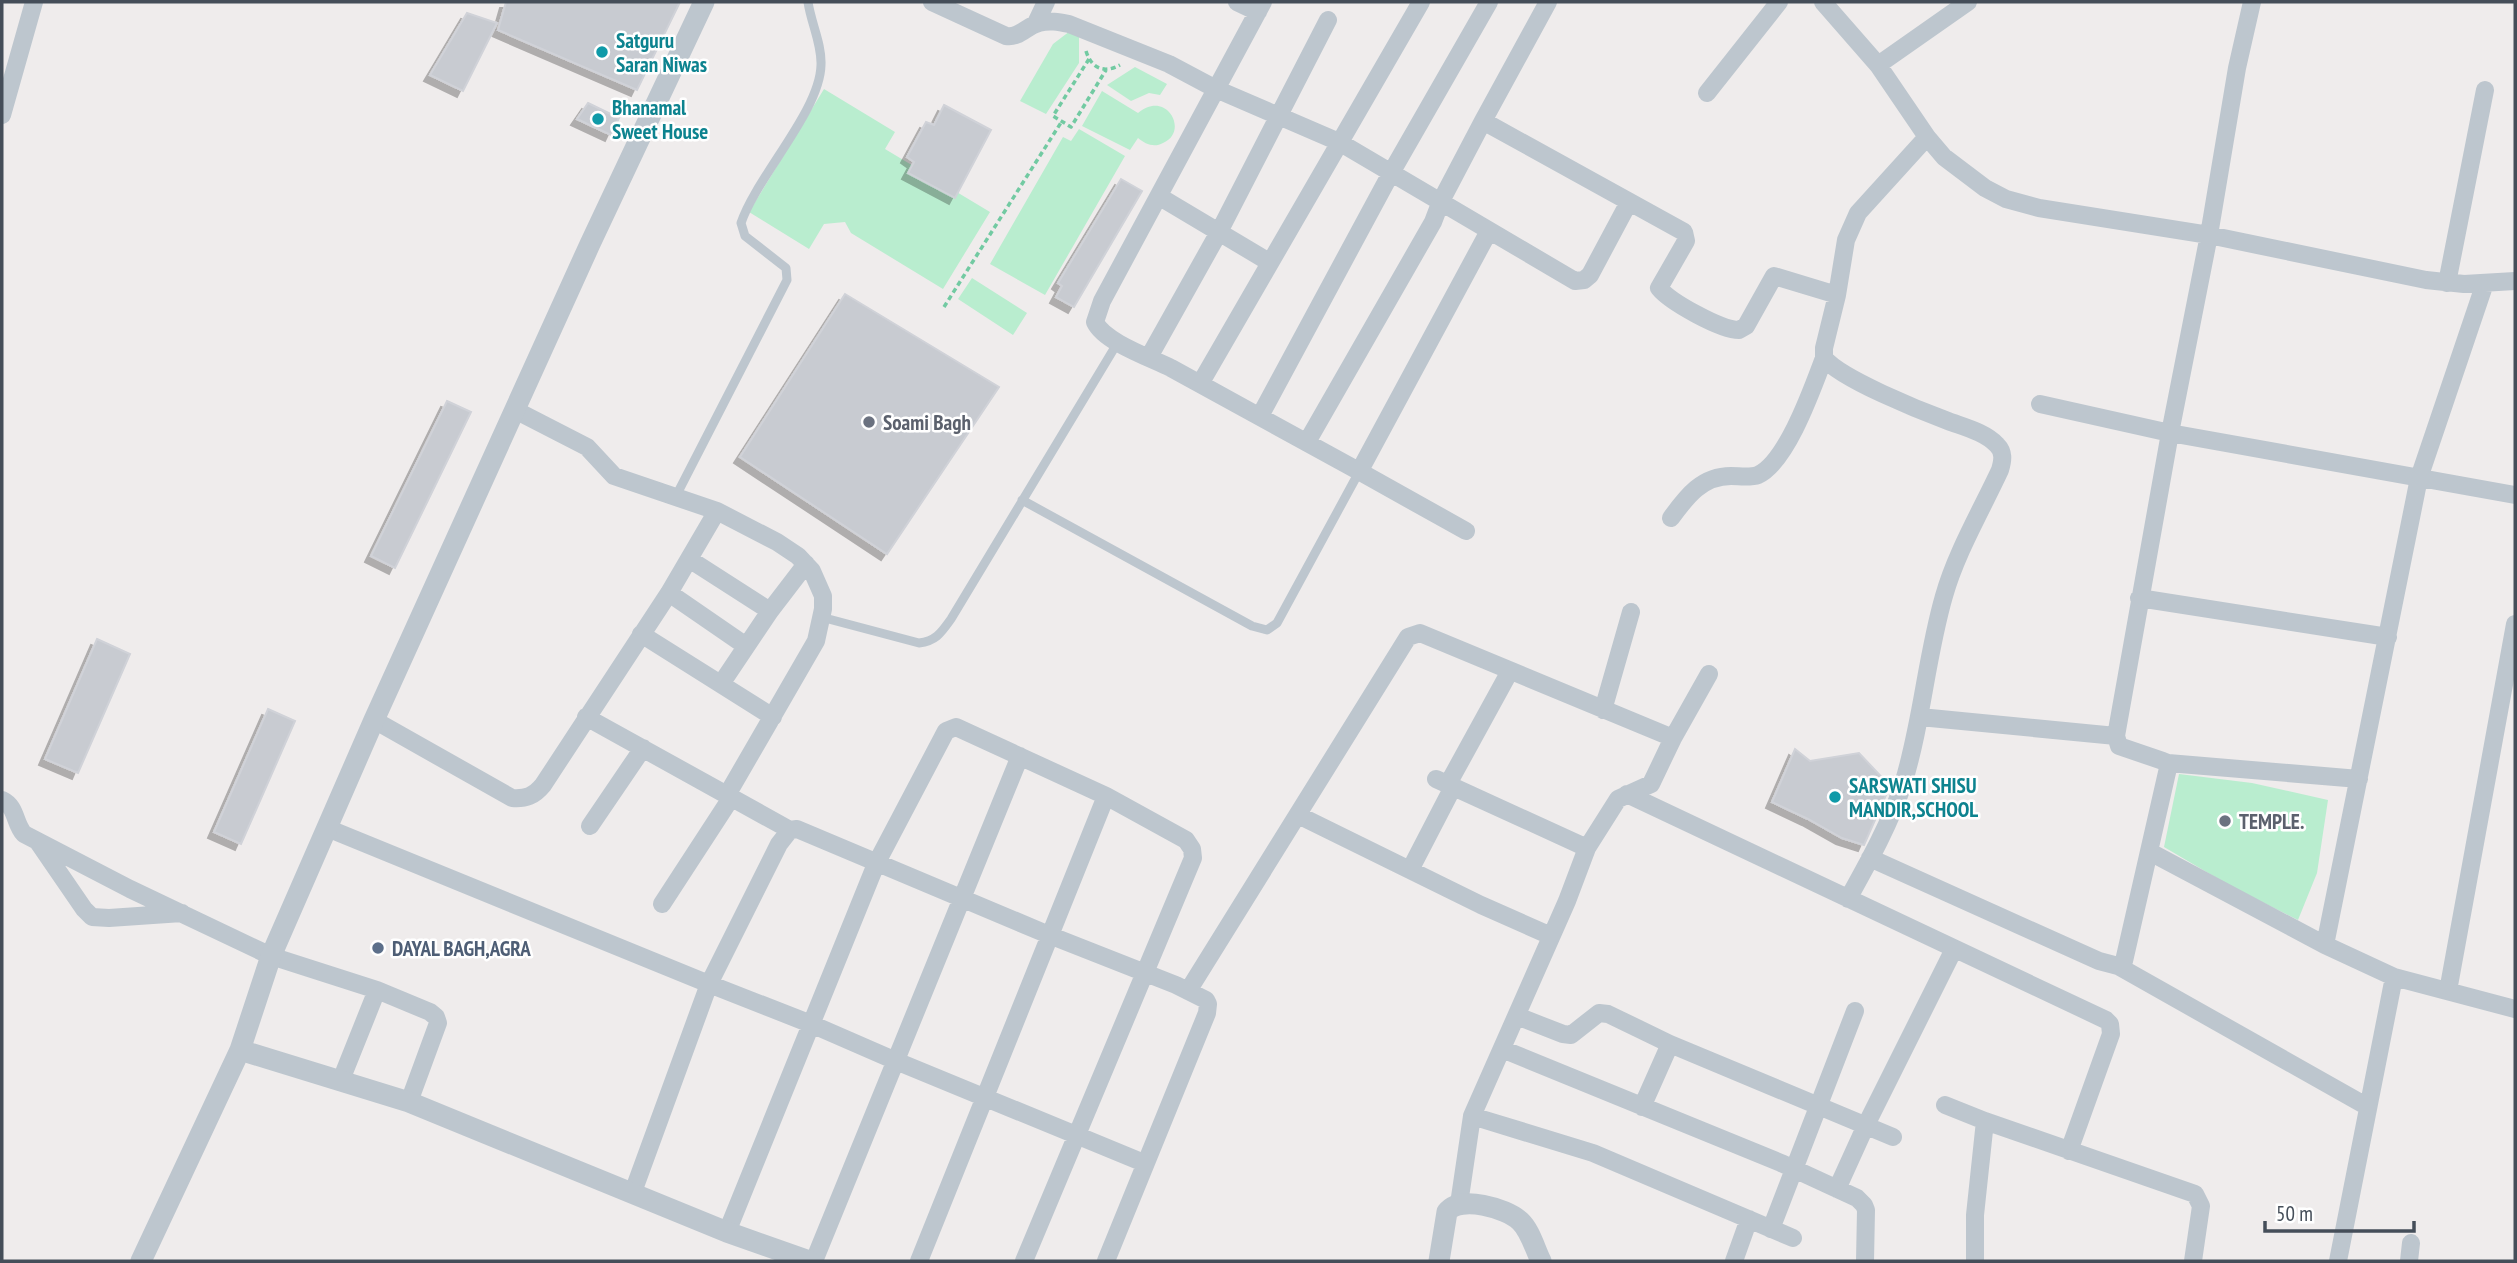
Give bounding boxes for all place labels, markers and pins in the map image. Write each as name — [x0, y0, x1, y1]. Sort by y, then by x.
place label: Satguru Saran Niwas — [616, 27, 707, 78]
marker: Satguru Saran Niwas — [594, 44, 610, 60]
place label: Bhanamal Sweet House — [612, 94, 708, 145]
marker: Bhanamal Sweet House — [590, 111, 606, 127]
place label: Soami Bagh — [883, 409, 971, 436]
marker: Soami Bagh — [861, 414, 877, 430]
place label: SARSWATI SHISU MANDIR,SCHOOL — [1849, 772, 1978, 823]
marker: SARSWATI SHISU MANDIR,SCHOOL — [1827, 789, 1843, 805]
place label: TEMPLE. — [2239, 808, 2304, 835]
marker: TEMPLE. — [2217, 813, 2233, 829]
place label: DAYAL BAGH,AGRA — [392, 935, 531, 962]
marker: DAYAL BAGH,AGRA — [370, 940, 386, 956]

